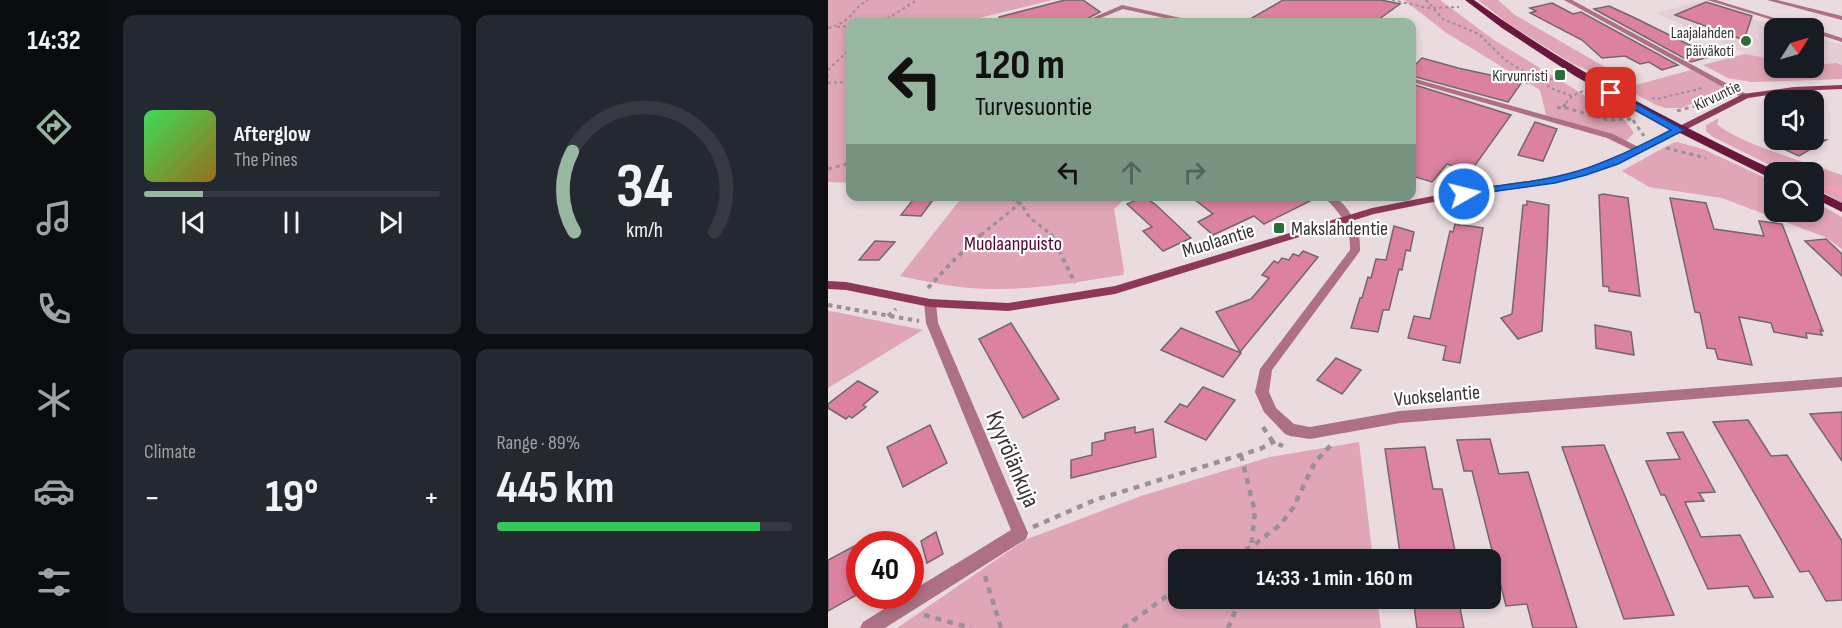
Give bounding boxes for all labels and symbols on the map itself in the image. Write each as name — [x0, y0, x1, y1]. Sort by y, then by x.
north arrow — [1764, 18, 1824, 78]
place label: Laajalahden päiväkoti — [1671, 24, 1734, 61]
marker: Laajalahden päiväkoti — [1739, 34, 1753, 48]
place label: Kirvunristi — [1492, 67, 1548, 86]
pin — [1585, 67, 1636, 118]
marker: Kirvunristi — [1553, 68, 1567, 82]
street label: Kirvuntie — [1691, 77, 1744, 115]
position arrow — [1432, 162, 1496, 226]
place label: Makslahdentie — [1291, 217, 1388, 241]
street label: Muolaantie — [1179, 219, 1257, 263]
marker: Makslahdentie — [1272, 221, 1286, 235]
park label: Muolaanpuisto — [964, 232, 1062, 256]
street label: Vuokselantie — [1393, 380, 1481, 412]
street label: Kyyrölänkuja — [979, 407, 1046, 512]
speed limit sign: 40 — [846, 531, 924, 609]

